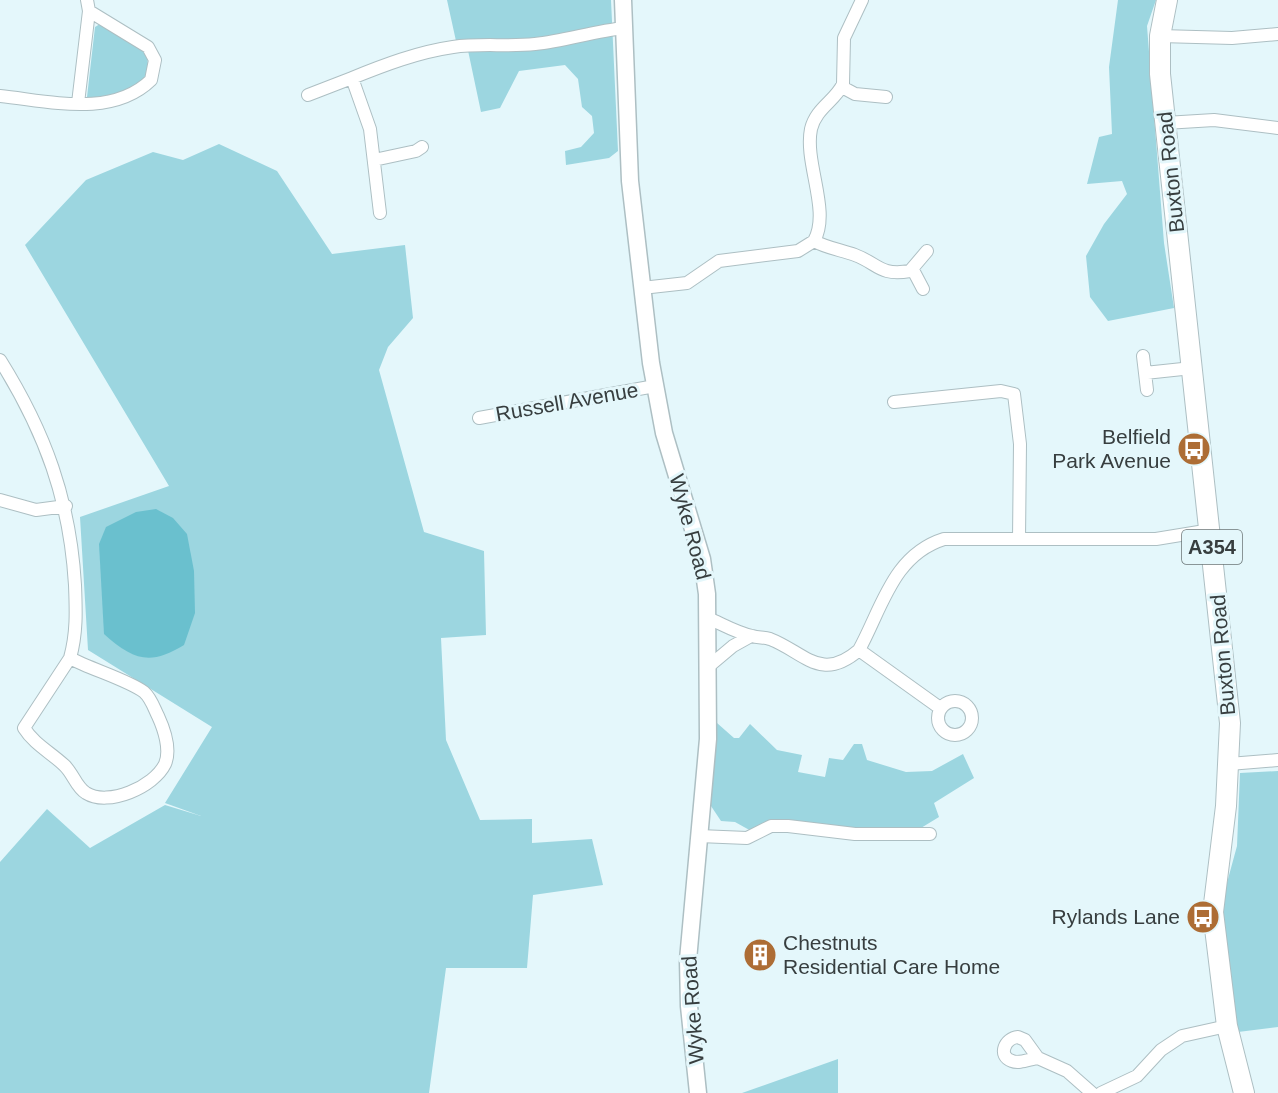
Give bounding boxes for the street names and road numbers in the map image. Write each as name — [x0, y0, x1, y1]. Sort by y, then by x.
street label: Buxton Road — [1153, 110, 1188, 234]
street label: Russell Avenue — [494, 378, 640, 425]
street label: Wyke Road — [665, 472, 716, 582]
road number: A354 — [1182, 530, 1242, 564]
street label: Buxton Road — [1206, 594, 1239, 717]
street label: Wyke Road — [677, 955, 708, 1065]

